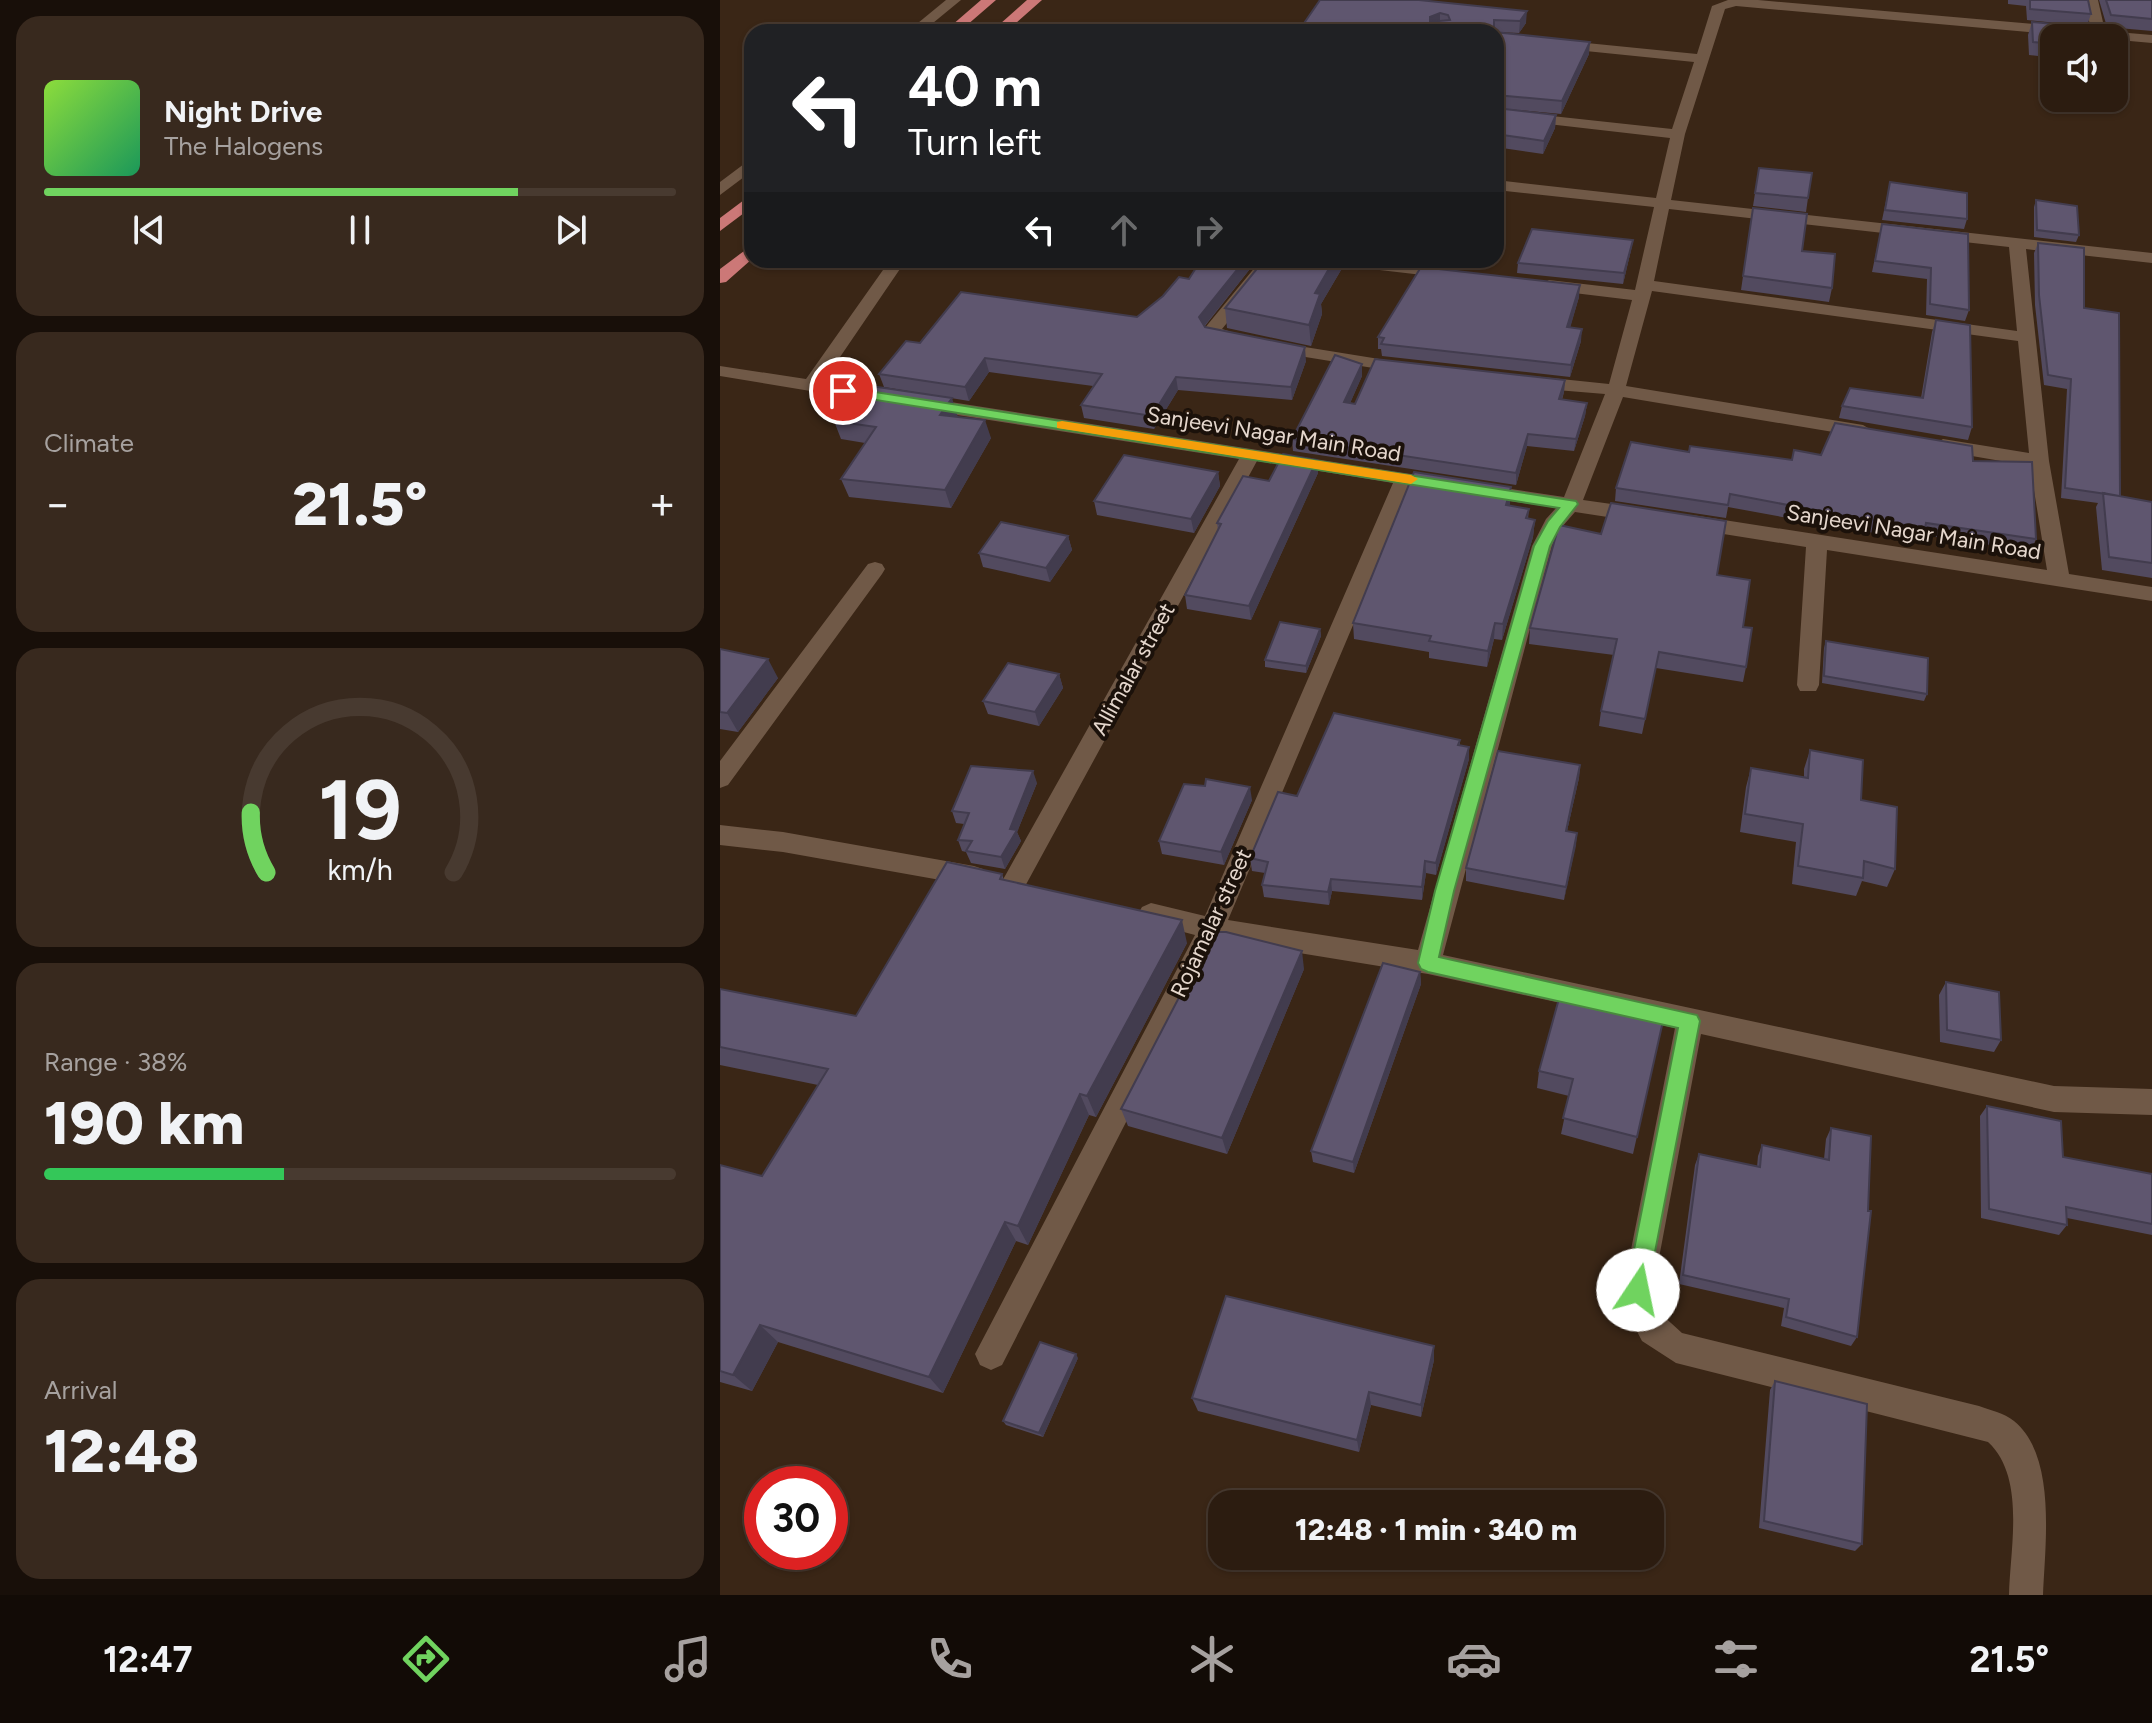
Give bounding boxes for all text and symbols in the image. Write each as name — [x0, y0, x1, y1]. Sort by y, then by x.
map controls — [2040, 24, 2128, 112]
button: sound — [2040, 24, 2128, 112]
text: 40 m — [908, 53, 1042, 120]
icon: left — [776, 56, 880, 160]
text: Night Drive — [164, 93, 322, 130]
text: Turn left — [908, 121, 1042, 164]
text: The Halogens — [164, 130, 323, 162]
icon: previous — [127, 208, 171, 252]
icon: pause — [338, 208, 382, 252]
icon: next — [549, 208, 593, 252]
icon: left — [1018, 208, 1062, 252]
icon: ahead — [1102, 208, 1146, 252]
icon: right — [1186, 208, 1230, 252]
pin — [809, 357, 877, 425]
icon: arrive — [821, 369, 865, 413]
street label: Sanjeevi Nagar Main Road — [1145, 401, 1403, 467]
text: Climate — [44, 427, 134, 459]
text: 21.5° — [293, 468, 427, 540]
text: − — [44, 477, 71, 530]
text: + — [649, 477, 676, 530]
street label: Sanjeevi Nagar Main Road — [1785, 499, 2043, 565]
street label: Allimalar street — [1086, 598, 1180, 740]
text: 19 — [318, 760, 402, 860]
street label: Rojamalar street — [1165, 844, 1257, 1002]
text: km/h — [327, 854, 393, 888]
text: Range · 38% — [44, 1046, 188, 1078]
text: 190 km — [44, 1087, 244, 1159]
position arrow — [1596, 1248, 1680, 1332]
text: Arrival — [44, 1374, 117, 1406]
text: 12:48 — [44, 1415, 199, 1487]
speed limit sign: 30 — [744, 1466, 848, 1570]
text: 12:48 · 1 min · 340 m — [1295, 1511, 1577, 1548]
icon: directions — [398, 1631, 454, 1687]
icon: music — [660, 1631, 716, 1687]
icon: phone — [922, 1631, 978, 1687]
icon: climate — [1184, 1631, 1240, 1687]
icon: car — [1446, 1631, 1502, 1687]
icon: filters — [1708, 1631, 1764, 1687]
text: 12:47 — [103, 1638, 193, 1681]
text: 21.5° — [1970, 1638, 2049, 1681]

